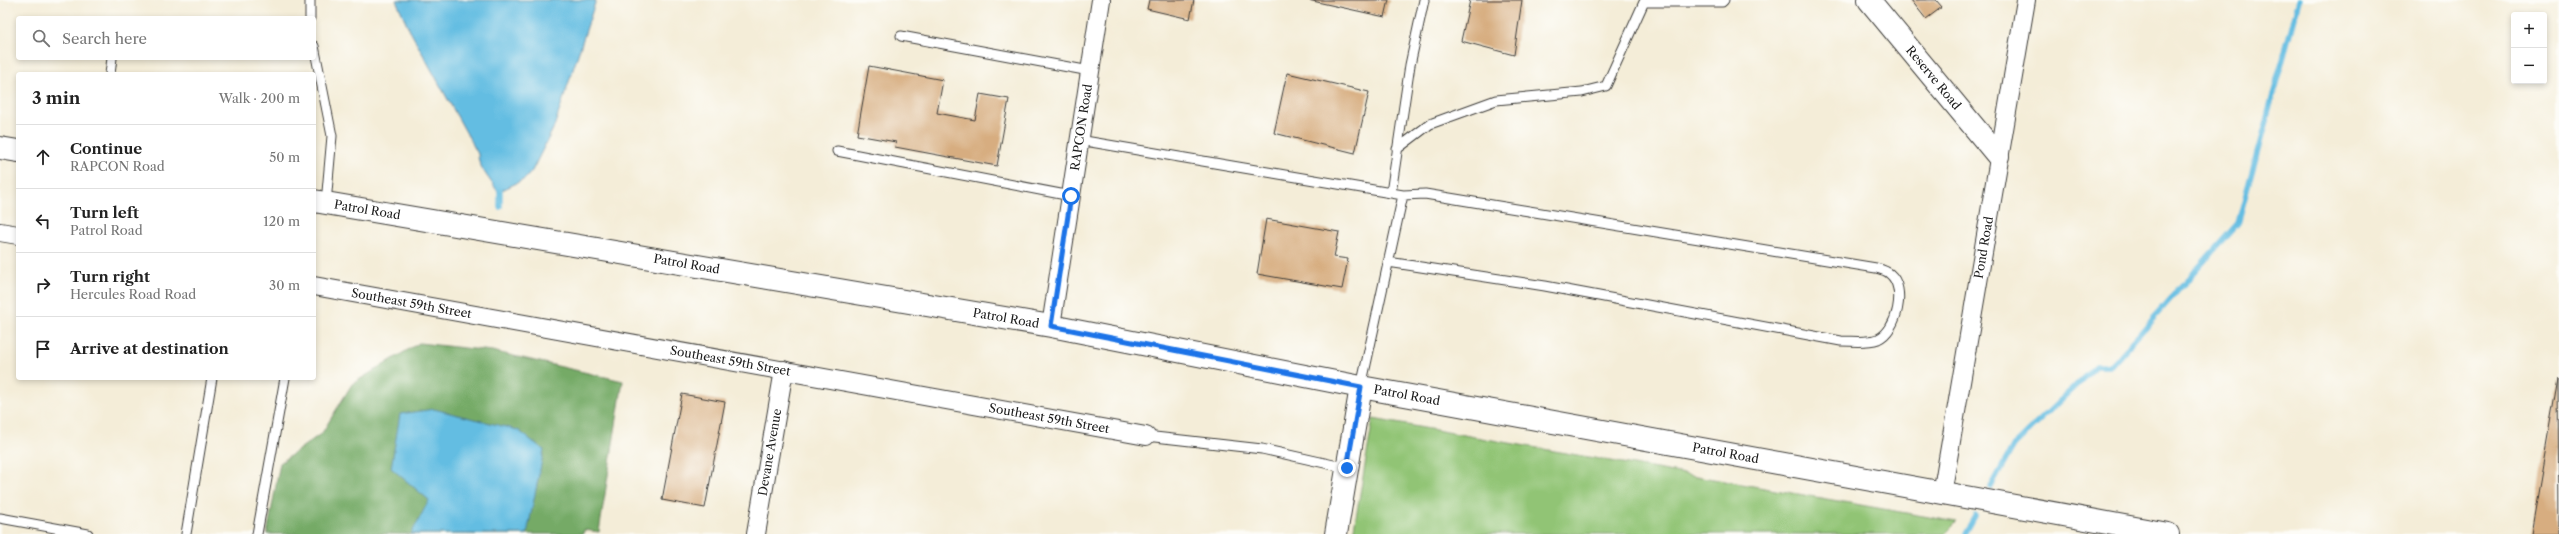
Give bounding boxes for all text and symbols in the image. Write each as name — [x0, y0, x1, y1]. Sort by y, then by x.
map controls — [2511, 12, 2547, 84]
button: + — [2511, 12, 2547, 48]
search box — [16, 16, 316, 60]
icon: search — [30, 27, 52, 49]
text: Search here — [62, 29, 147, 48]
street label: Reserve Road — [1903, 43, 1965, 113]
button: − — [2511, 48, 2547, 84]
street label: RAPCON Road — [1067, 82, 1095, 172]
text: 3 min — [32, 88, 81, 108]
text: Walk · 200 m — [219, 90, 300, 106]
text: Continue — [70, 139, 142, 158]
icon: ahead — [32, 146, 54, 168]
text: 50 m — [269, 149, 300, 165]
text: RAPCON Road — [70, 158, 165, 174]
route start — [1062, 187, 1080, 205]
street label: Patrol Road — [333, 197, 402, 223]
text: Turn left — [70, 203, 139, 222]
icon: left — [32, 210, 54, 232]
text: 120 m — [263, 213, 300, 229]
street label: Pond Road — [1971, 215, 1996, 280]
text: Patrol Road — [70, 222, 143, 238]
street label: Patrol Road — [652, 251, 722, 277]
text: Turn right — [70, 267, 150, 286]
icon: right — [32, 274, 54, 296]
text: 30 m — [269, 277, 300, 293]
street label: Southeast 59th Street — [350, 285, 474, 321]
text: Hercules Road Road — [70, 286, 196, 302]
street label: Patrol Road — [972, 305, 1041, 331]
icon: arrive — [32, 338, 54, 360]
text: Arrive at destination — [70, 339, 229, 358]
street label: Southeast 59th Street — [669, 342, 793, 379]
street label: Patrol Road — [1373, 381, 1442, 408]
street label: Southeast 59th Street — [988, 400, 1111, 436]
street label: Devane Avenue — [755, 407, 784, 497]
street label: Patrol Road — [1691, 440, 1761, 466]
route end — [1338, 459, 1356, 477]

